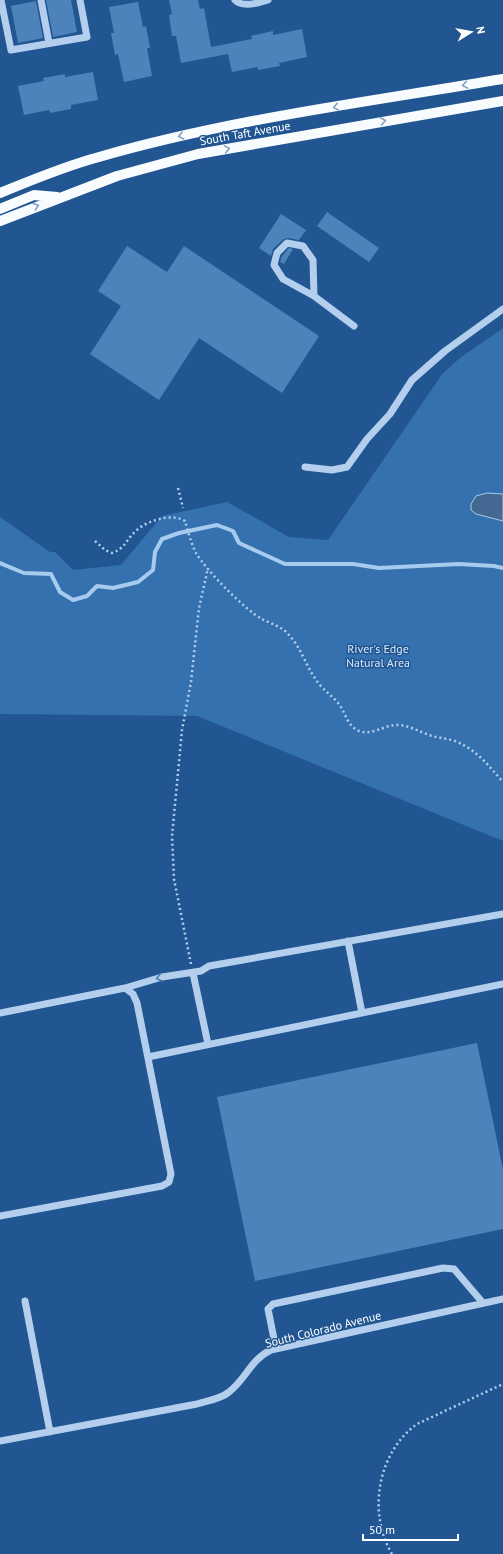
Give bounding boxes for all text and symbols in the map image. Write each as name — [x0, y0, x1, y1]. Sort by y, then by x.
north arrow — [451, 12, 491, 52]
text: N — [473, 25, 488, 35]
one-way arrow — [461, 81, 468, 89]
one-way arrow — [333, 102, 339, 111]
street label: South Taft Avenue — [198, 118, 292, 148]
one-way arrow — [380, 118, 386, 126]
one-way arrow — [178, 131, 184, 139]
one-way arrow — [224, 145, 230, 154]
one-way arrow — [33, 203, 40, 211]
park label: River's Edge Natural Area — [346, 641, 410, 670]
one-way arrow — [155, 974, 162, 982]
street label: South Colorado Avenue — [263, 1307, 383, 1351]
scale bar — [363, 1516, 458, 1542]
text: 50 m — [369, 1522, 395, 1537]

